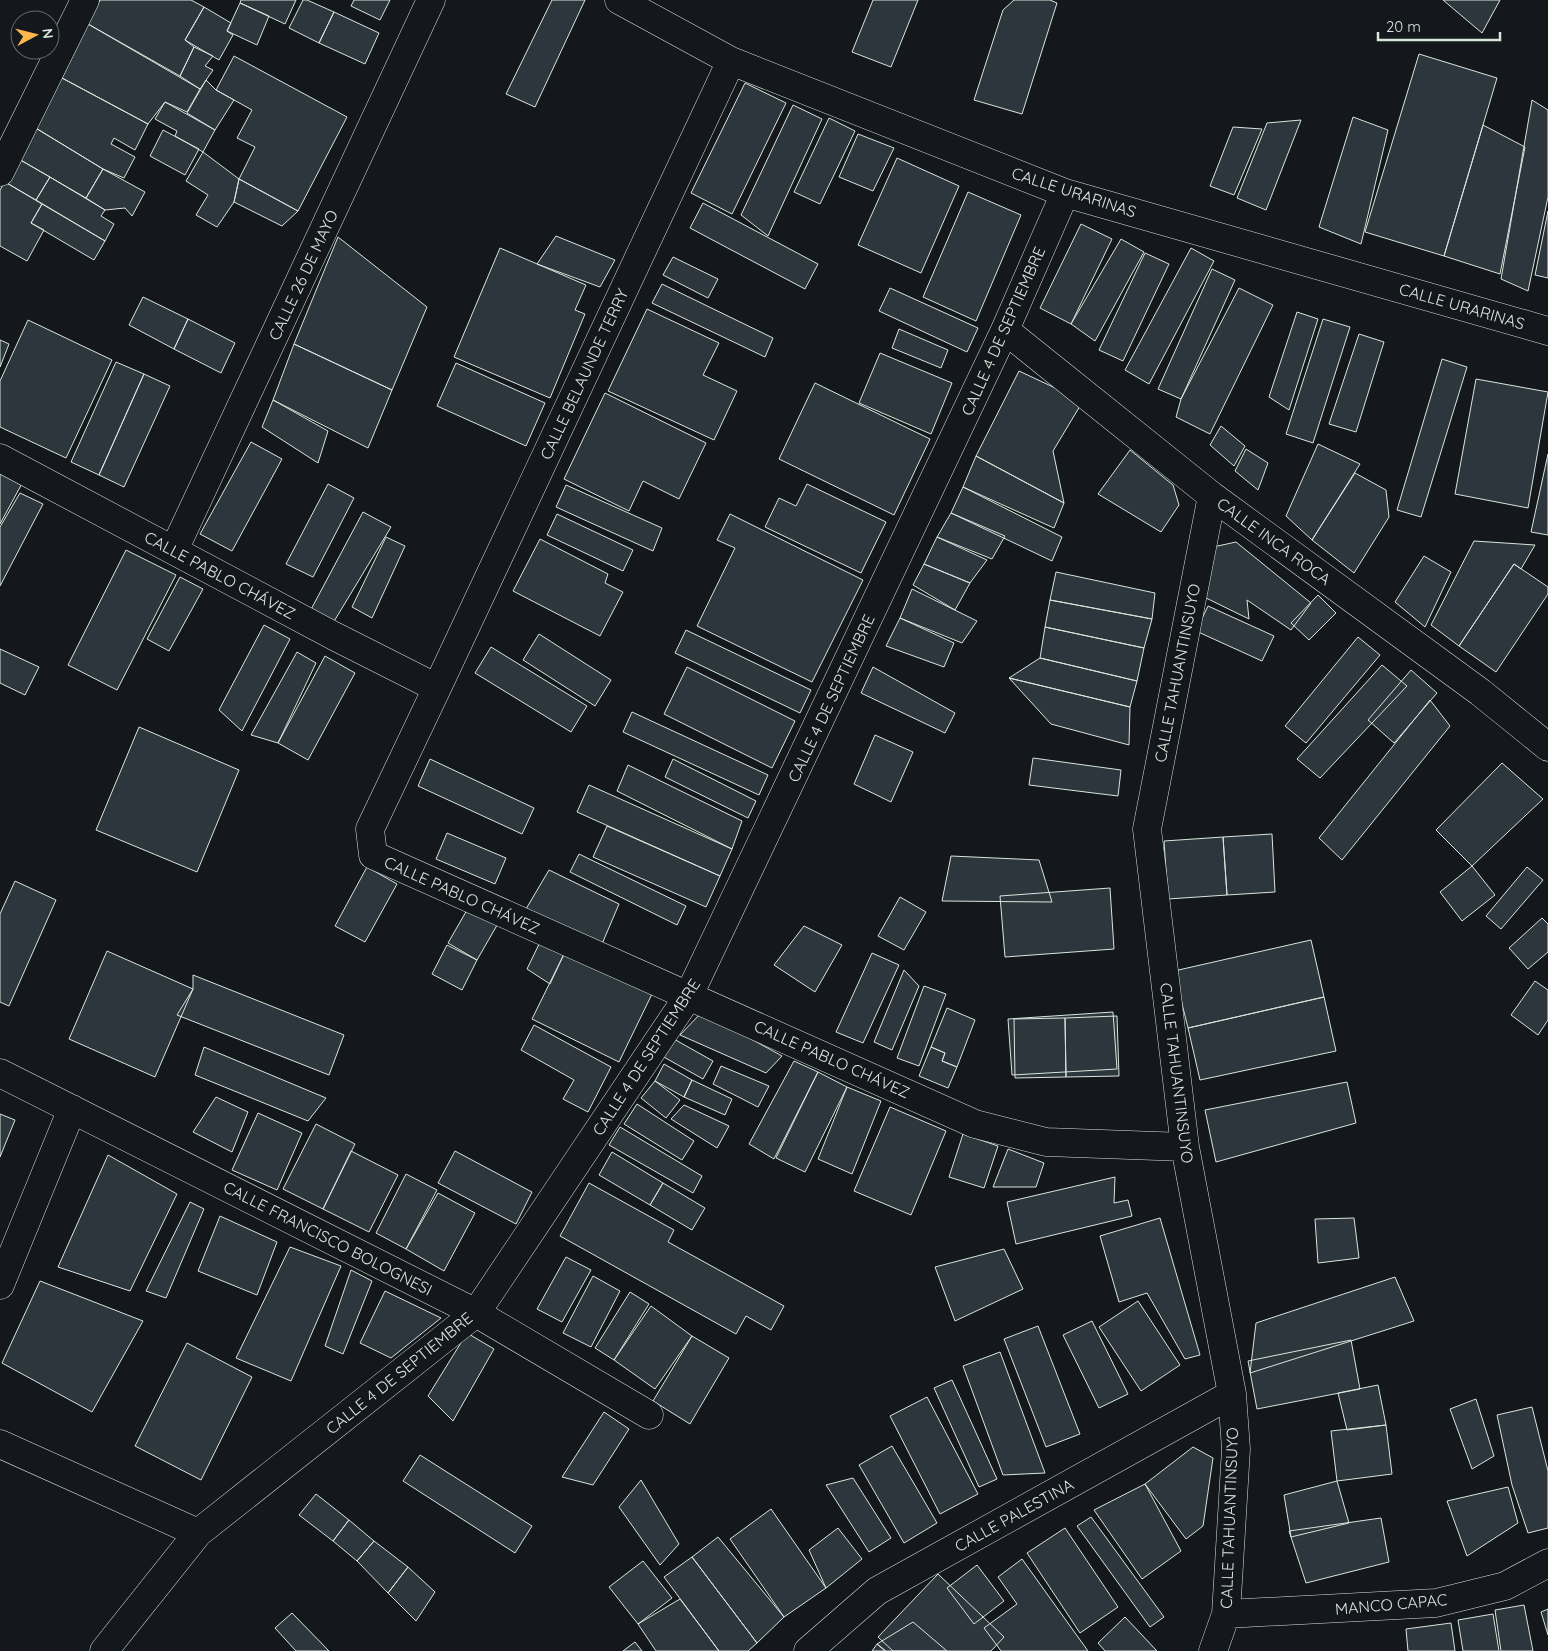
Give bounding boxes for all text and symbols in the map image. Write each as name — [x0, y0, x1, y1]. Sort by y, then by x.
north arrow — [10, 10, 60, 60]
scale bar — [1378, 10, 1500, 42]
text: 20 m — [1386, 17, 1421, 36]
text: N — [38, 27, 57, 40]
street label: CALLE URARINAS — [1009, 162, 1139, 222]
street label: CALLE 26 DE MAYO — [264, 207, 342, 343]
street label: CALLE 4 DE SEPTIEMBRE — [957, 243, 1049, 419]
street label: CALLE URARINAS — [1397, 279, 1527, 333]
street label: CALLE BELAUNDE TERRY — [536, 285, 632, 463]
street label: CALLE INCA ROCA — [1213, 493, 1335, 589]
street label: CALLE PABLO CHÁVEZ — [141, 527, 299, 623]
street label: CALLE TAHUANTINSUYO — [1150, 582, 1204, 764]
street label: CALLE 4 DE SEPTIEMBRE — [783, 611, 879, 785]
street label: CALLE PABLO CHÁVEZ — [381, 852, 543, 938]
street label: CALLE 4 DE SEPTIEMBRE — [588, 975, 704, 1139]
street label: CALLE TAHUANTINSUYO — [1156, 982, 1198, 1164]
street label: CALLE PABLO CHÁVEZ — [751, 1016, 913, 1102]
street label: CALLE FRANCISCO BOLOGNESI — [220, 1176, 436, 1300]
street label: CALLE 4 DE SEPTIEMBRE — [322, 1308, 476, 1438]
street label: CALLE TAHUANTINSUYO — [1216, 1427, 1242, 1609]
street label: CALLE PALESTINA — [951, 1474, 1077, 1556]
street label: MANCO CAPAC — [1334, 1589, 1448, 1619]

